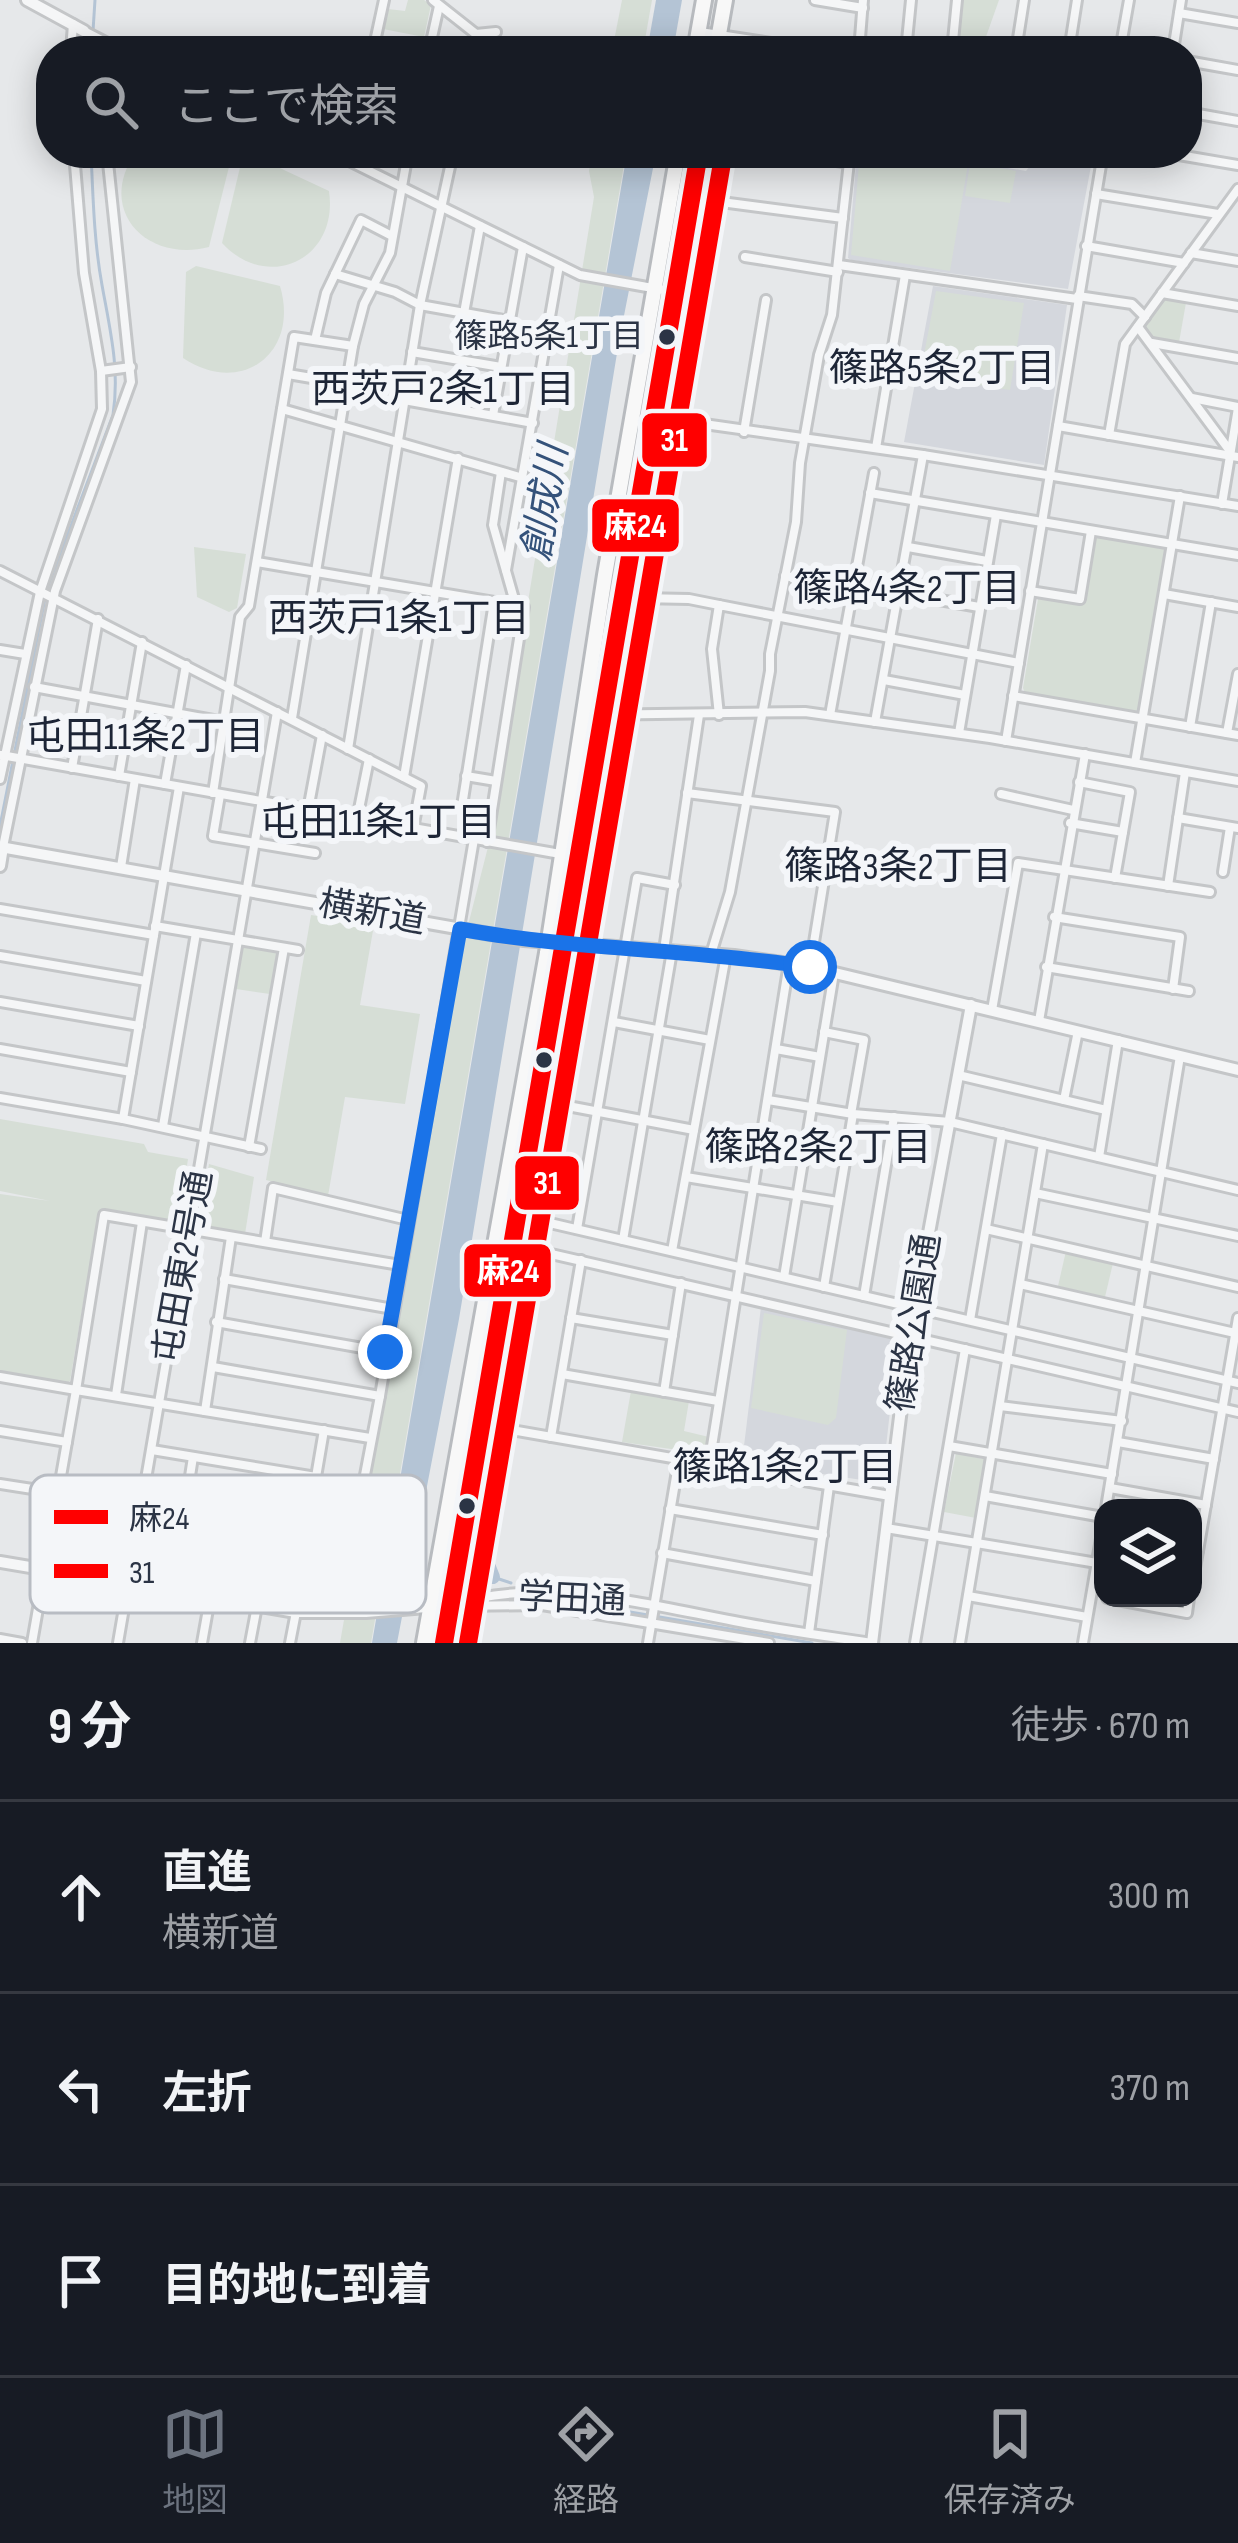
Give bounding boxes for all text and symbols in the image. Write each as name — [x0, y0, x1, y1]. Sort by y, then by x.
search box — [36, 36, 1202, 168]
icon: search — [78, 69, 144, 135]
text: ここで検索 — [174, 80, 399, 135]
place label: 篠路5条1丁目 — [454, 317, 644, 357]
marker: 篠路5条1丁目 — [656, 326, 678, 348]
district label: 篠路5条2丁目 — [829, 346, 1055, 393]
district label: 西茨戸2条1丁目 — [311, 367, 575, 414]
line badge: 31 — [640, 411, 709, 469]
text: 31 — [660, 421, 688, 461]
water label: 創成川 — [514, 438, 579, 564]
line badge: 麻24 — [590, 497, 681, 554]
text: 麻24 — [604, 507, 666, 547]
district label: 篠路4条2丁目 — [793, 566, 1021, 613]
district label: 西茨戸1条1丁目 — [268, 596, 530, 643]
district label: 屯田11条2丁目 — [26, 714, 264, 761]
district label: 屯田11条1丁目 — [260, 800, 496, 847]
district label: 篠路3条2丁目 — [784, 844, 1012, 891]
street label: 横新道 — [315, 882, 429, 944]
route start — [783, 940, 837, 994]
unlabelled marker — [533, 1049, 555, 1071]
district label: 篠路2条2丁目 — [704, 1125, 932, 1172]
line badge: 31 — [513, 1154, 581, 1212]
text: 31 — [533, 1164, 561, 1204]
street label: 屯田東2号通 — [146, 1167, 222, 1367]
street label: 篠路公園通 — [880, 1231, 950, 1415]
line badge: 麻24 — [462, 1242, 553, 1299]
text: 麻24 — [477, 1252, 539, 1292]
route end — [358, 1325, 412, 1379]
district label: 篠路1条2丁目 — [673, 1445, 897, 1492]
legend — [30, 1475, 426, 1613]
unlabelled marker — [456, 1495, 478, 1517]
text: 麻24 — [129, 1499, 189, 1539]
map controls — [1094, 1499, 1202, 1607]
button: layers — [1094, 1499, 1202, 1607]
text: 31 — [129, 1553, 155, 1593]
street label: 学田通 — [517, 1576, 627, 1624]
text: 9 分 — [48, 1697, 131, 1758]
text: 徒歩 · 670 m — [1011, 1703, 1190, 1750]
text: 直進 — [162, 1846, 252, 1901]
icon: ahead — [48, 1864, 114, 1930]
text: 300 m — [1108, 1873, 1190, 1920]
text: 横新道 — [162, 1911, 279, 1958]
icon: left — [48, 2056, 114, 2122]
text: 370 m — [1110, 2065, 1190, 2112]
text: 左折 — [162, 2067, 252, 2122]
icon: arrive — [48, 2248, 114, 2314]
text: 目的地に到着 — [162, 2259, 432, 2314]
tab: 地図 — [162, 2401, 228, 2521]
tab: 経路 — [553, 2401, 619, 2521]
tab: 保存済み — [944, 2401, 1076, 2521]

